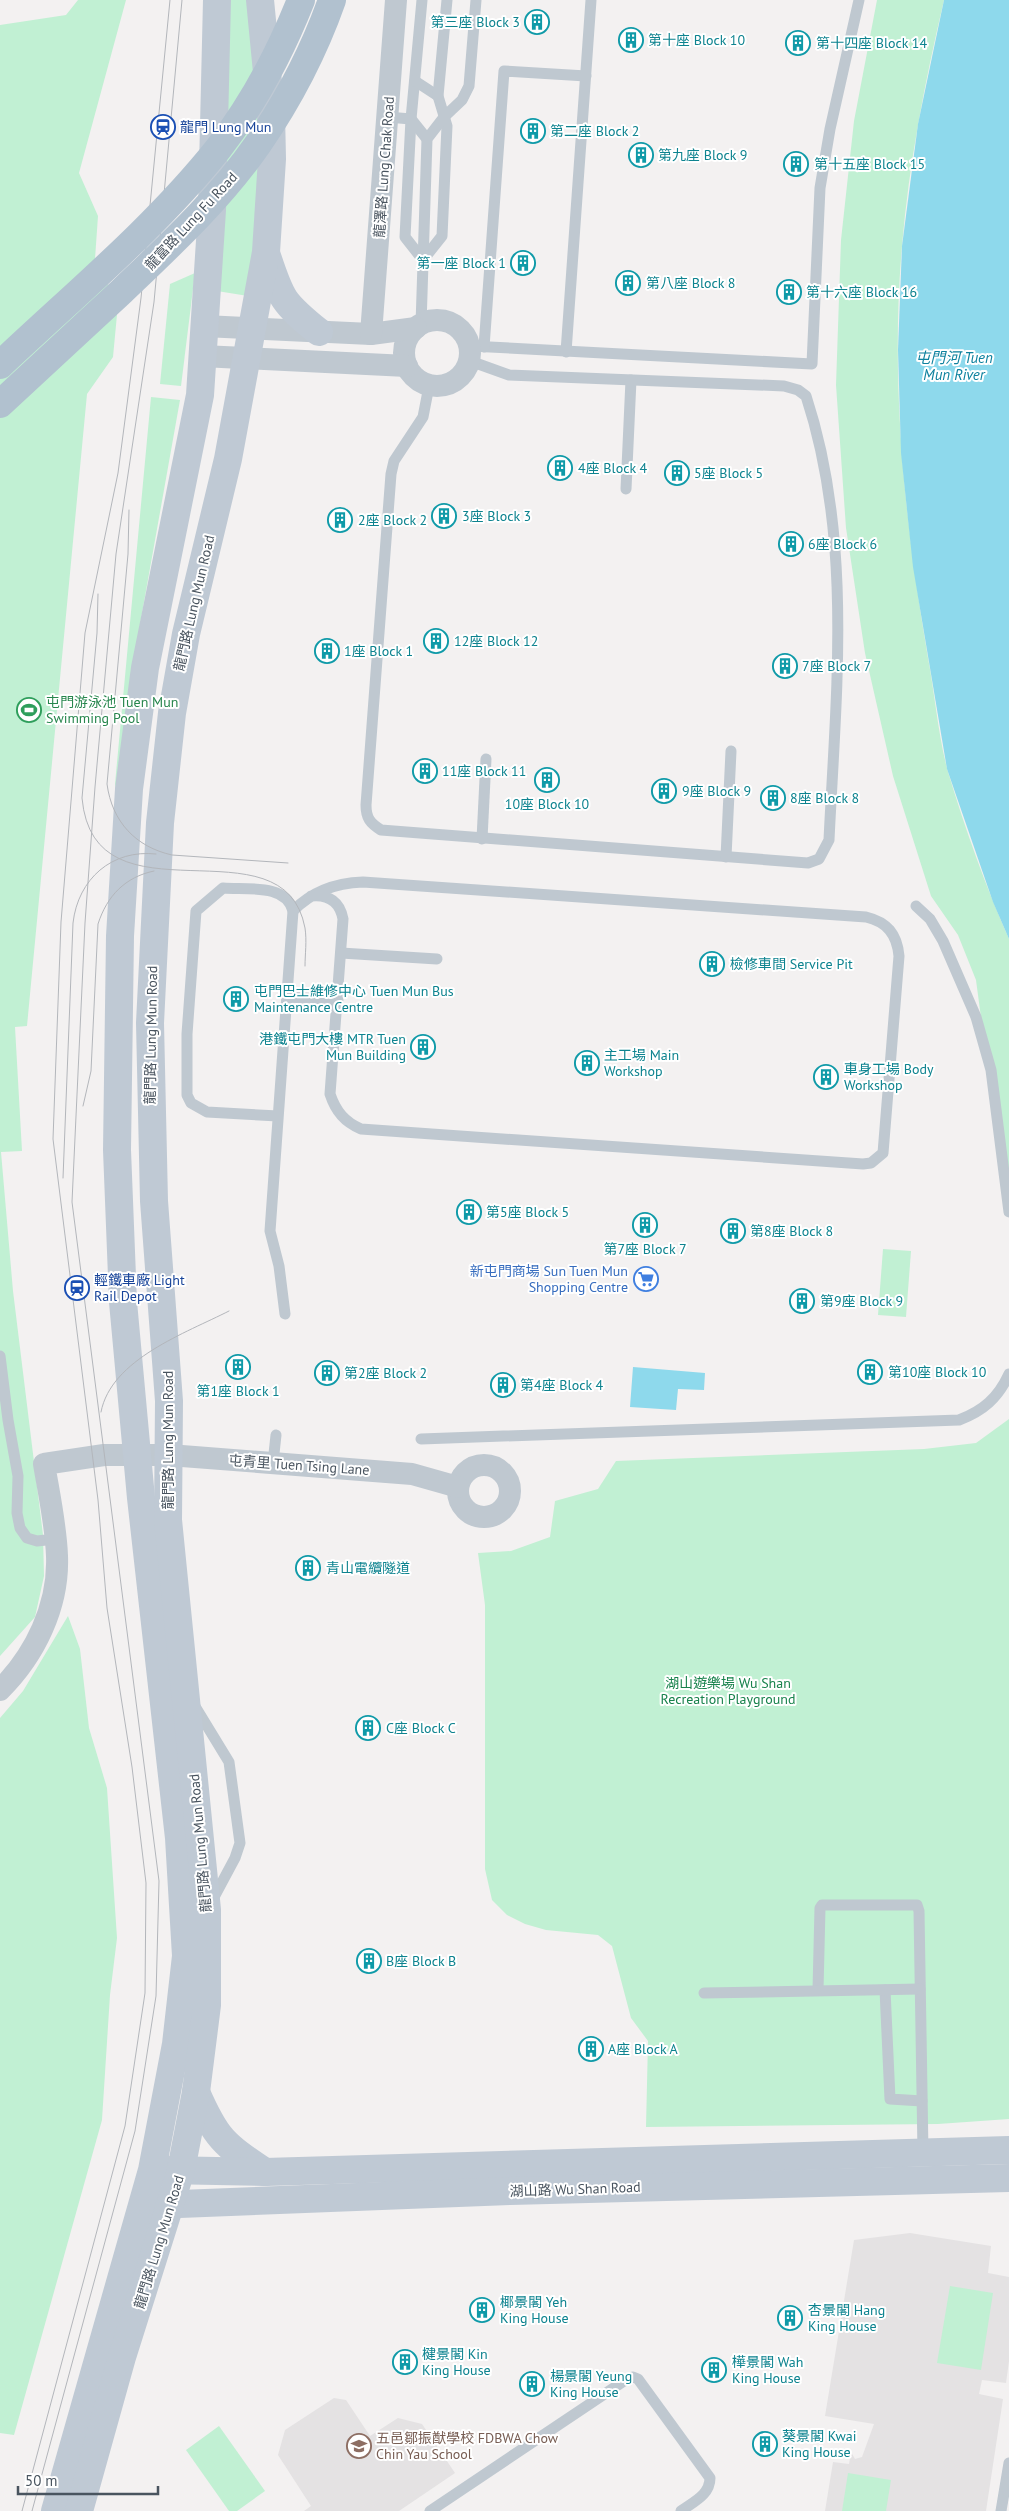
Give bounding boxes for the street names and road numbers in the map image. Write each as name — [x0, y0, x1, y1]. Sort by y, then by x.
street label: 龍澤路 Lung Chak Road — [370, 96, 398, 238]
street label: 龍富路 Lung Fu Road — [141, 168, 241, 274]
street label: 龍門路 Lung Mun Road — [170, 533, 218, 673]
street label: 龍門路 Lung Mun Road — [141, 965, 161, 1105]
street label: 龍門路 Lung Mun Road — [159, 1371, 177, 1509]
street label: 屯青里 Tuen Tsing Lane — [228, 1451, 370, 1479]
street label: 龍門路 Lung Mun Road — [185, 1773, 215, 1913]
street label: 龍門路 Lung Mun Road — [130, 2173, 188, 2311]
street label: 湖山路 Wu Shan Road — [509, 2178, 641, 2200]

